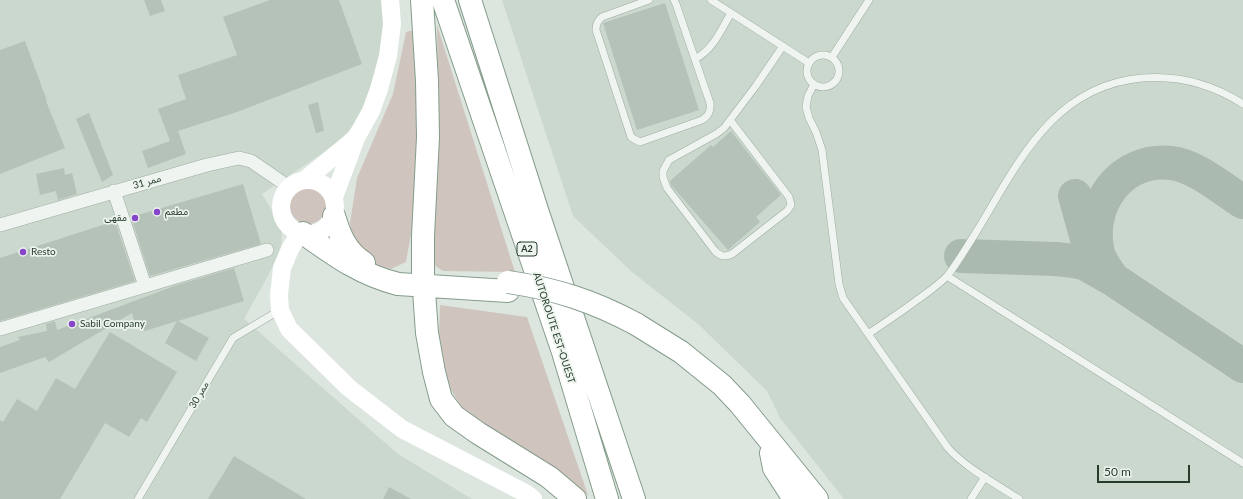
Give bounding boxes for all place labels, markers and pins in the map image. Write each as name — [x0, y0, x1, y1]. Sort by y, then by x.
place label: مطعم — [165, 206, 188, 218]
marker: مطعم — [152, 207, 162, 217]
place label: مقهى — [104, 212, 127, 224]
marker: مقهى — [130, 213, 140, 223]
place label: Resto — [31, 246, 56, 258]
marker: Resto — [18, 247, 28, 257]
place label: Sabil Company — [80, 318, 145, 330]
marker: Sabil Company — [67, 319, 77, 329]

